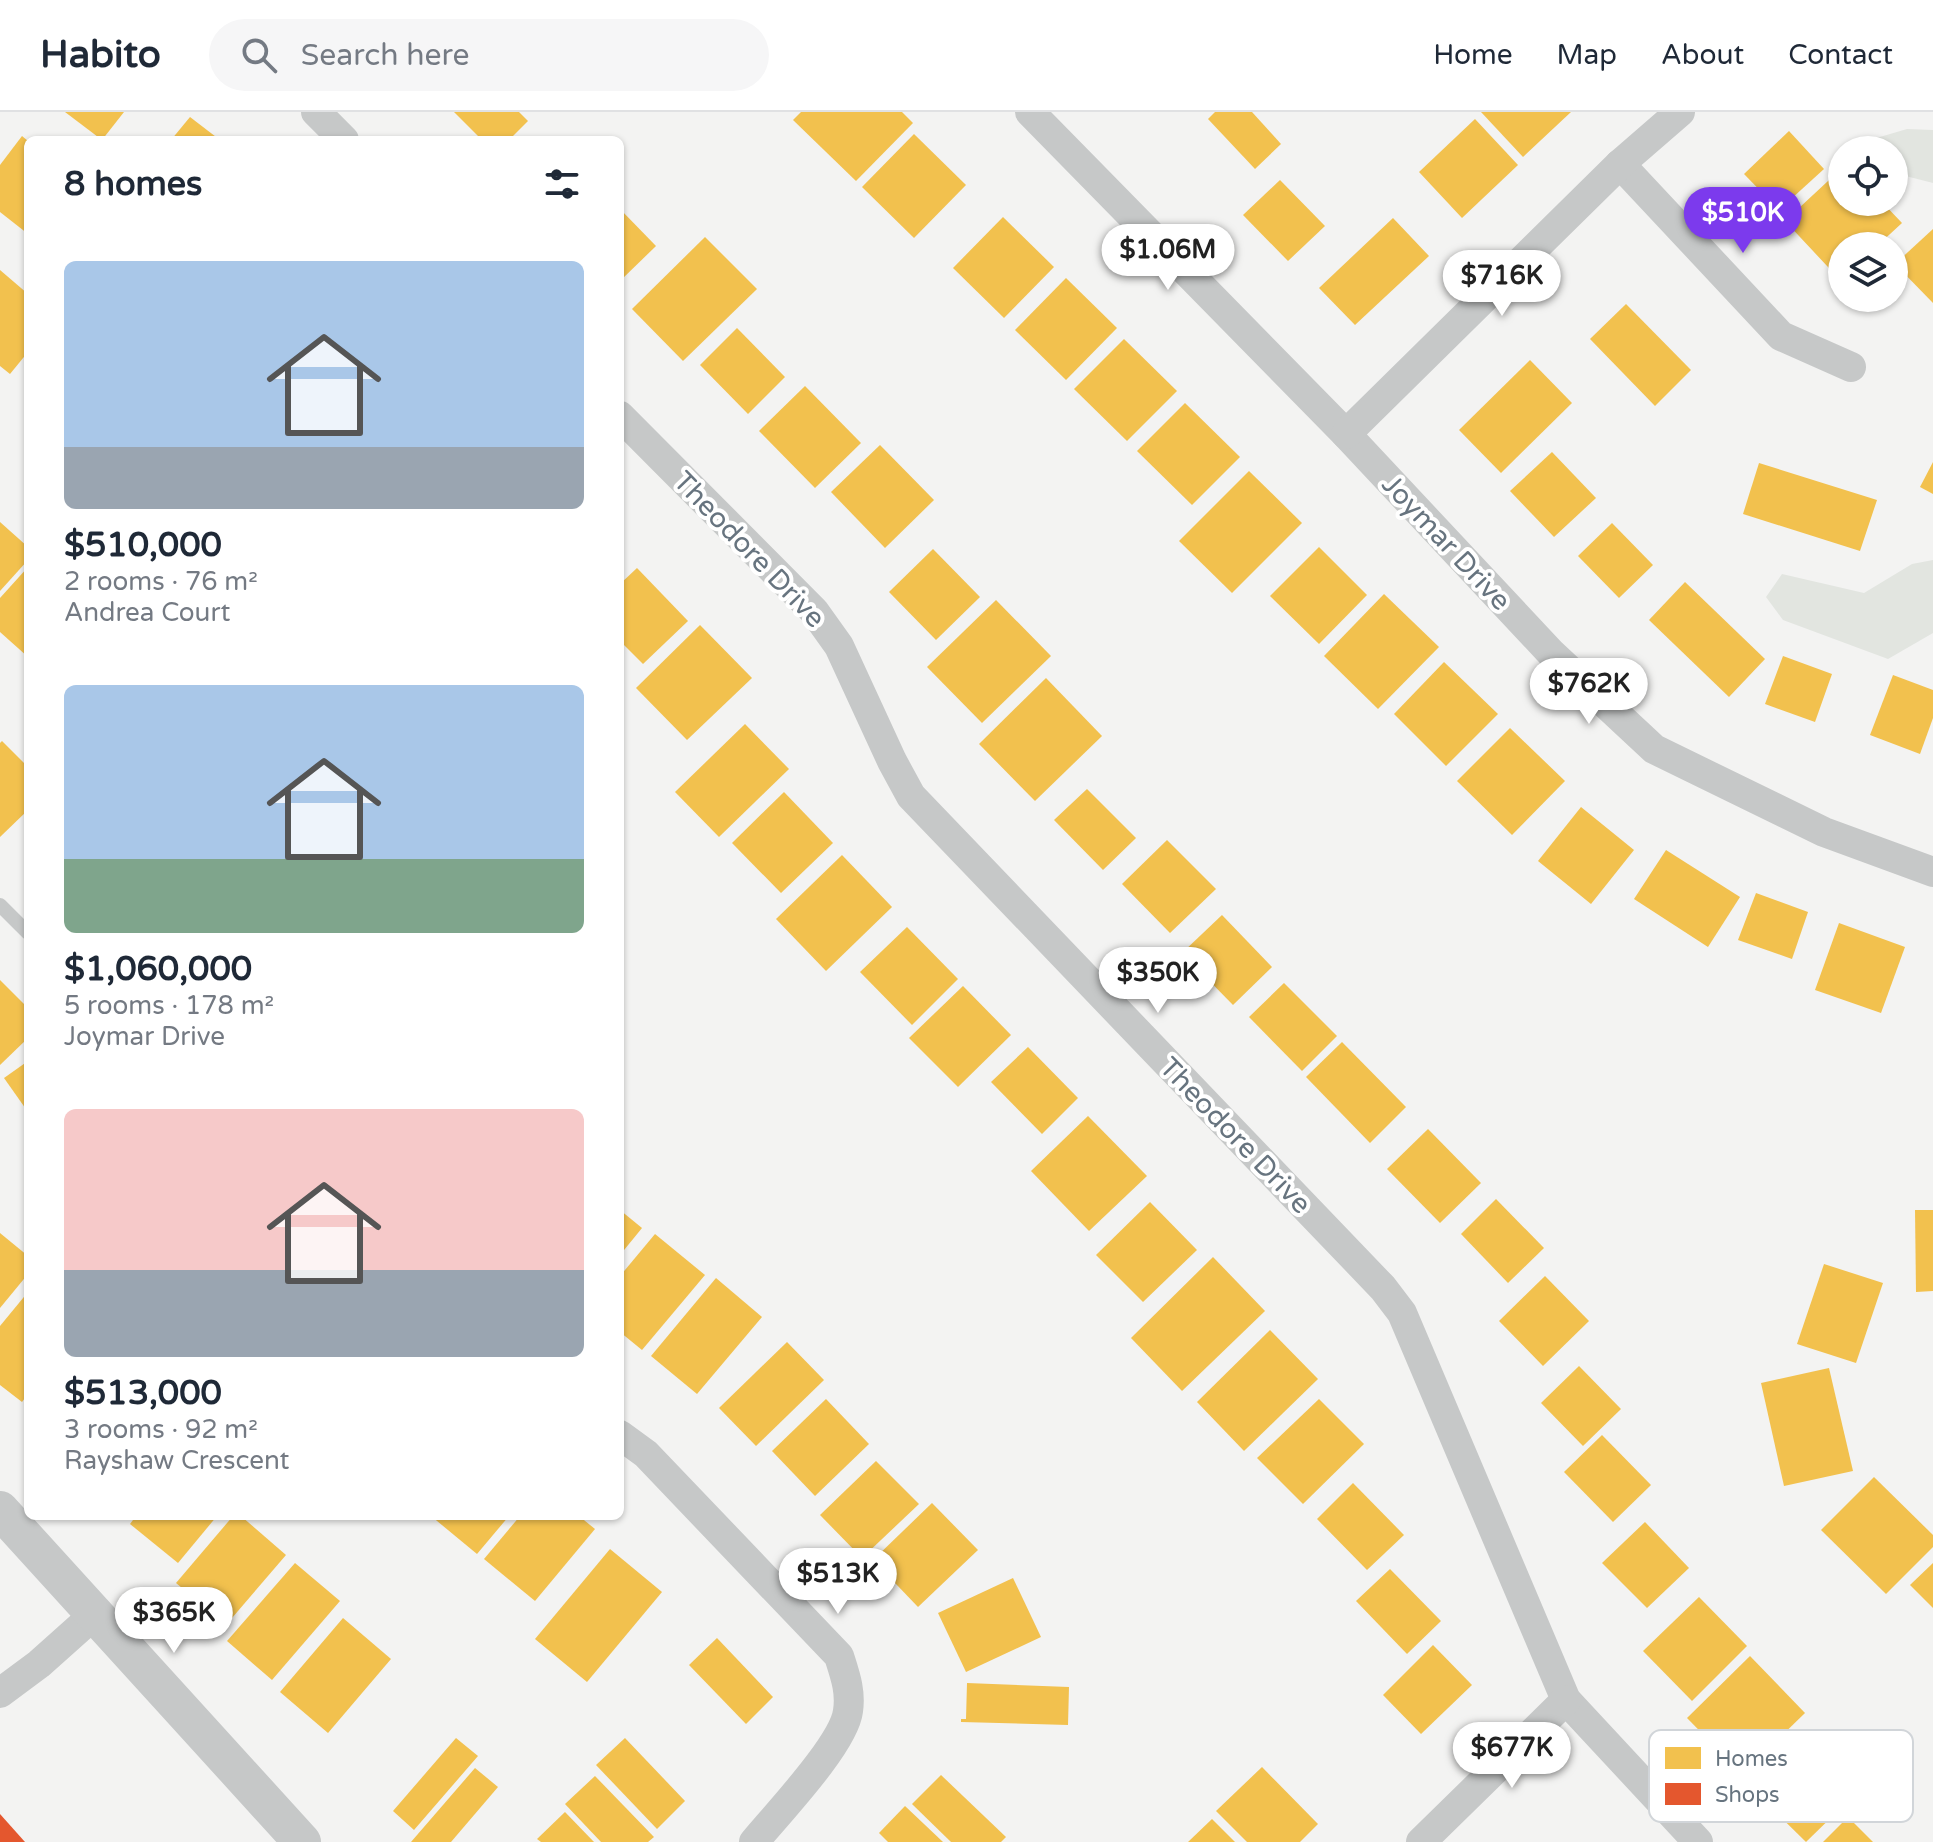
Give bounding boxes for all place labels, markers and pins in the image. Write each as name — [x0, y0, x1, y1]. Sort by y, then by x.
pin: $510K — [1687, 187, 1799, 255]
pin: $1.06M — [1103, 224, 1233, 292]
pin: $716K — [1446, 250, 1558, 318]
pin: $762K — [1533, 658, 1645, 726]
pin: $350K — [1102, 947, 1214, 1015]
pin: $513K — [782, 1548, 894, 1616]
pin: $365K — [118, 1587, 230, 1655]
pin: $677K — [1456, 1722, 1568, 1790]

